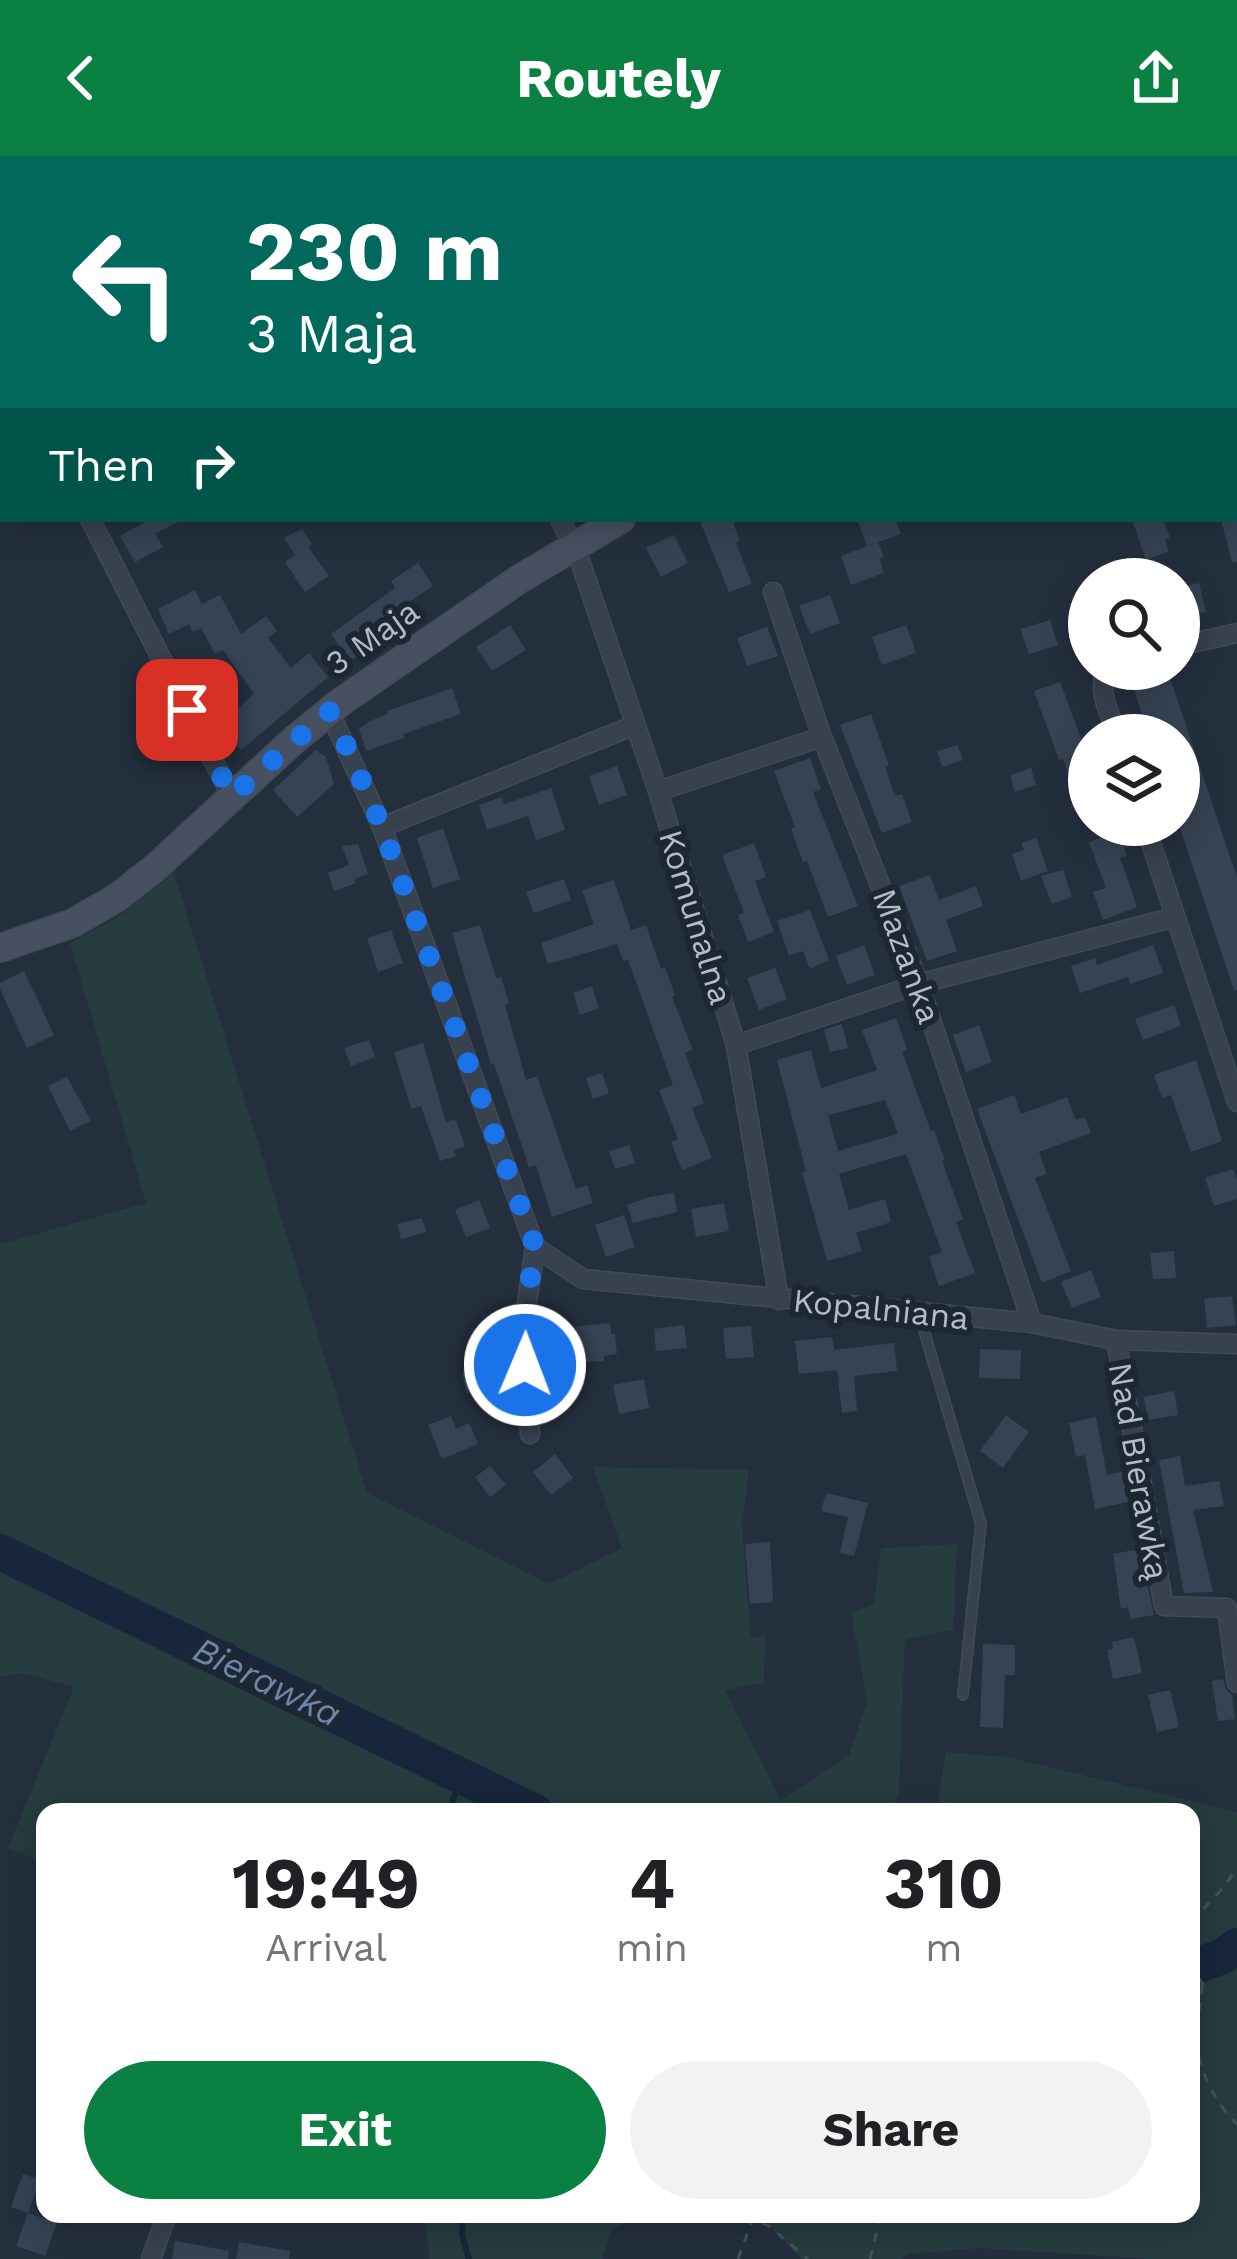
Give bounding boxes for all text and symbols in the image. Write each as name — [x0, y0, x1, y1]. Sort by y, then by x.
icon: back — [48, 45, 114, 111]
icon: share — [1123, 45, 1189, 111]
text: Routely — [516, 47, 721, 110]
text: 230 m — [246, 202, 503, 300]
icon: left — [48, 204, 204, 360]
text: 3 Maja — [246, 302, 417, 365]
icon: right — [180, 432, 246, 498]
text: Then — [48, 439, 156, 492]
map controls — [1068, 558, 1200, 846]
button: search — [1068, 558, 1200, 690]
street label: 3 Maja — [318, 591, 426, 683]
pin — [136, 659, 238, 761]
icon: arrive — [154, 677, 220, 743]
button: layers — [1068, 714, 1200, 846]
street label: Komunalna — [651, 825, 741, 1009]
street label: Mazanka — [865, 883, 949, 1029]
street label: Kopalniana — [791, 1280, 971, 1338]
position arrow — [462, 1302, 588, 1428]
street label: Nad Bierawką — [1101, 1359, 1177, 1583]
water label: Bierawka — [187, 1628, 347, 1736]
text: 19:49 — [232, 1841, 420, 1925]
text: 4 — [629, 1841, 675, 1925]
text: 310 — [884, 1841, 1004, 1925]
text: Arrival — [265, 1925, 387, 1970]
text: min — [616, 1925, 688, 1970]
text: m — [925, 1925, 962, 1970]
button: Exit — [84, 2061, 606, 2199]
button: Share — [630, 2061, 1152, 2199]

